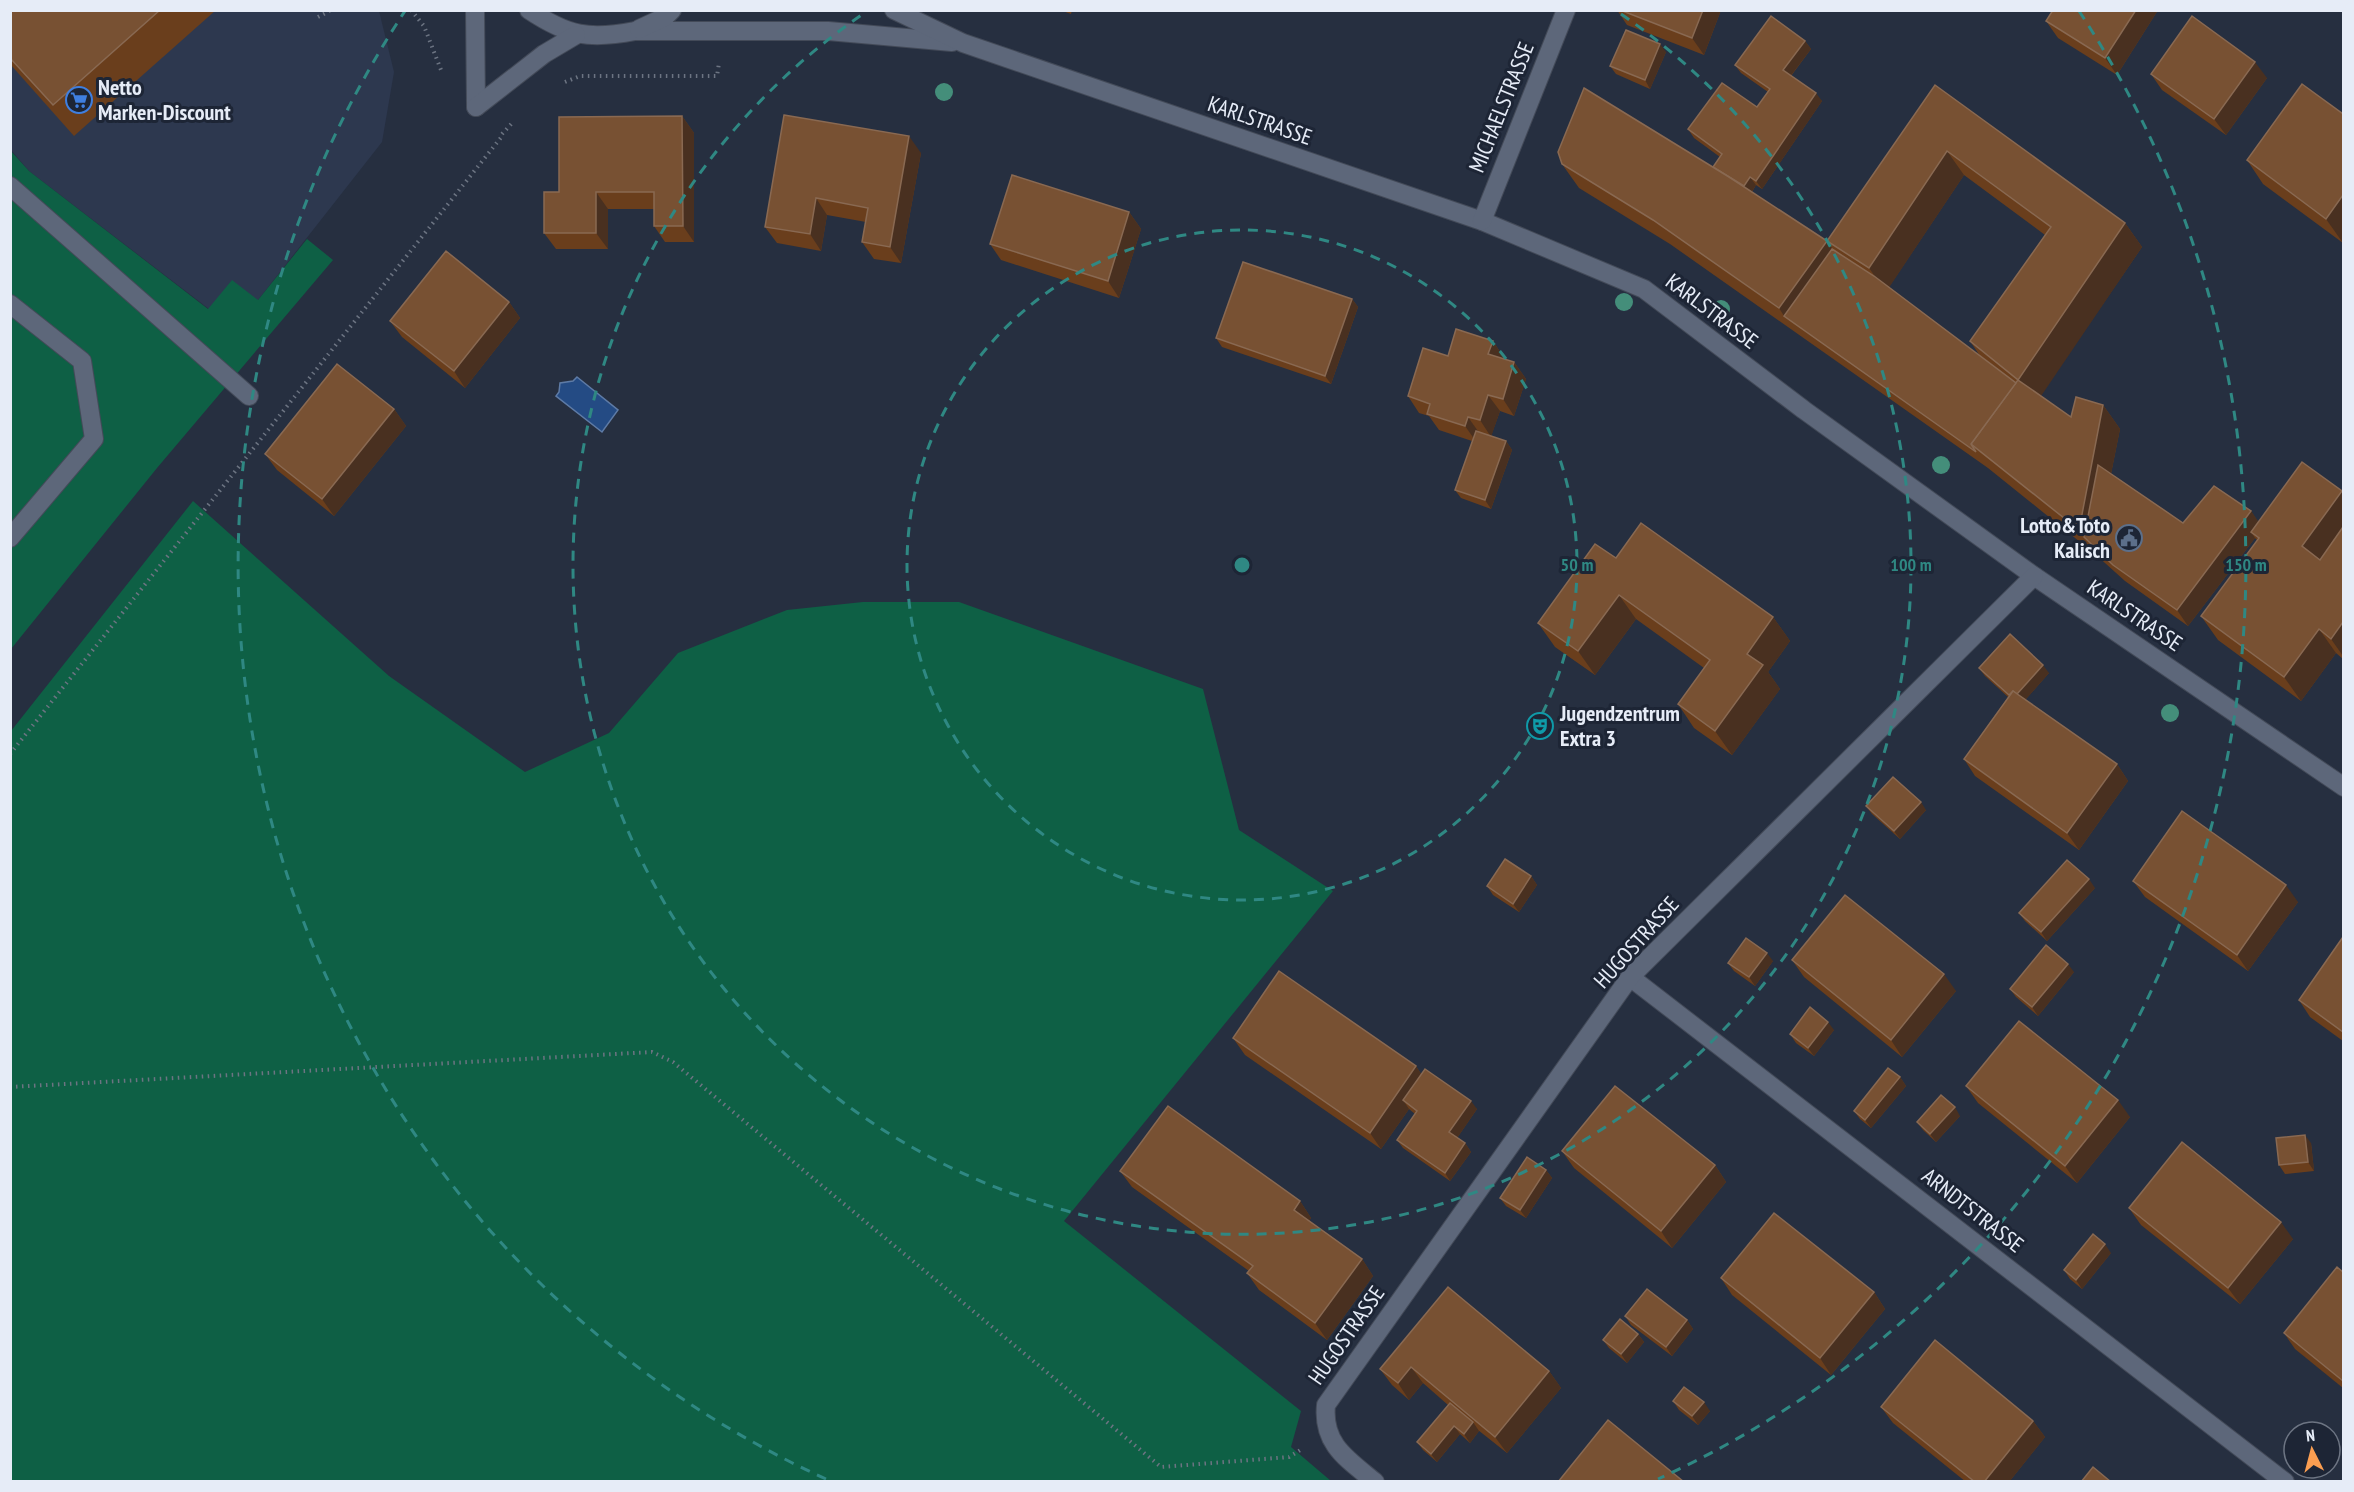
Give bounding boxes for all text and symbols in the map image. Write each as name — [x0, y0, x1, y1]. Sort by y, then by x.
street label: MICHAELSTRASSE — [1462, 38, 1540, 176]
place label: Netto Marken-Discount — [98, 73, 231, 126]
supermarket icon: Netto Marken-Discount — [64, 85, 94, 115]
street label: KARLSTRASSE — [1204, 89, 1316, 151]
street label: KARLSTRASSE — [1660, 267, 1764, 355]
place label: Lotto&Toto Kalisch — [2020, 511, 2110, 564]
public building icon: Lotto&Toto Kalisch — [2114, 523, 2144, 553]
text: 50 m — [1561, 553, 1593, 576]
text: 100 m — [1890, 553, 1932, 576]
text: 150 m — [2225, 553, 2267, 576]
centre of rings — [1232, 555, 1252, 575]
street label: KARLSTRASSE — [2082, 573, 2188, 657]
place label: Jugendzentrum Extra 3 — [1559, 699, 1680, 752]
theatre icon: Jugendzentrum Extra 3 — [1525, 711, 1555, 741]
street label: HUGOSTRASSE — [1587, 890, 1685, 994]
street label: ARNDTSTRASSE — [1917, 1162, 2029, 1258]
street label: HUGOSTRASSE — [1302, 1280, 1390, 1390]
north arrow — [2282, 1420, 2342, 1480]
text: N — [2305, 1425, 2316, 1445]

